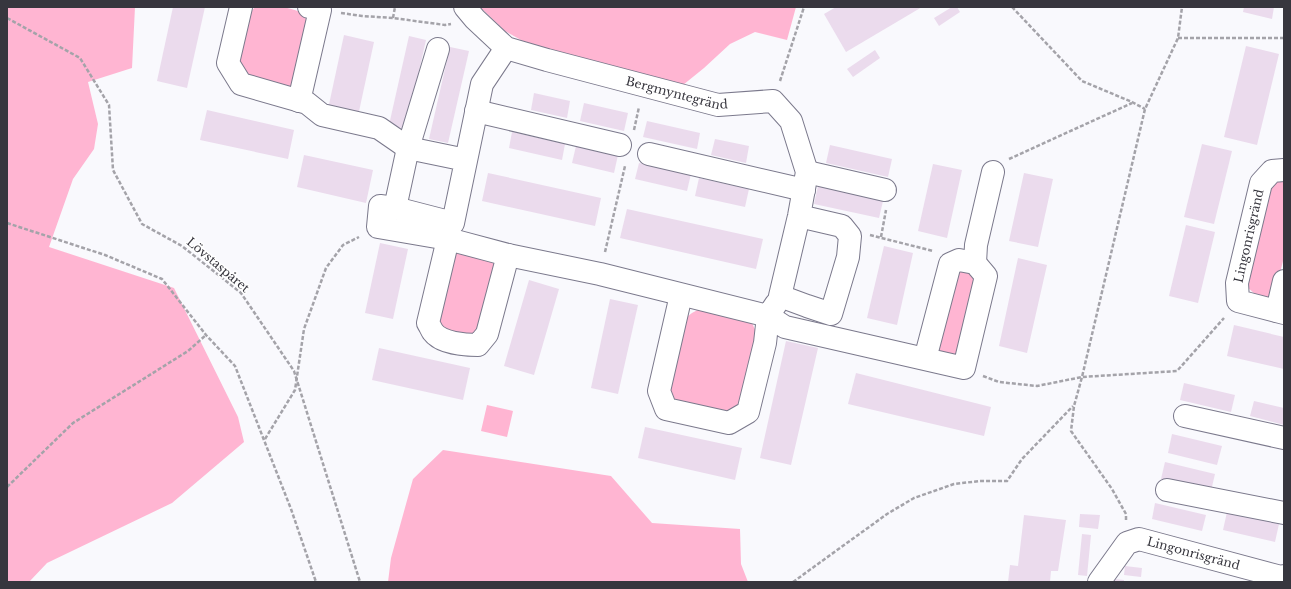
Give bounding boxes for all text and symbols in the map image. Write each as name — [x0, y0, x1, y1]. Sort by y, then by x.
street label: Bergmyntegränd — [624, 73, 728, 112]
street label: Lingonrisgränd — [1230, 188, 1267, 284]
street label: Lövstaspåret — [184, 234, 253, 296]
street label: Lingonrisgränd — [1145, 533, 1242, 573]

